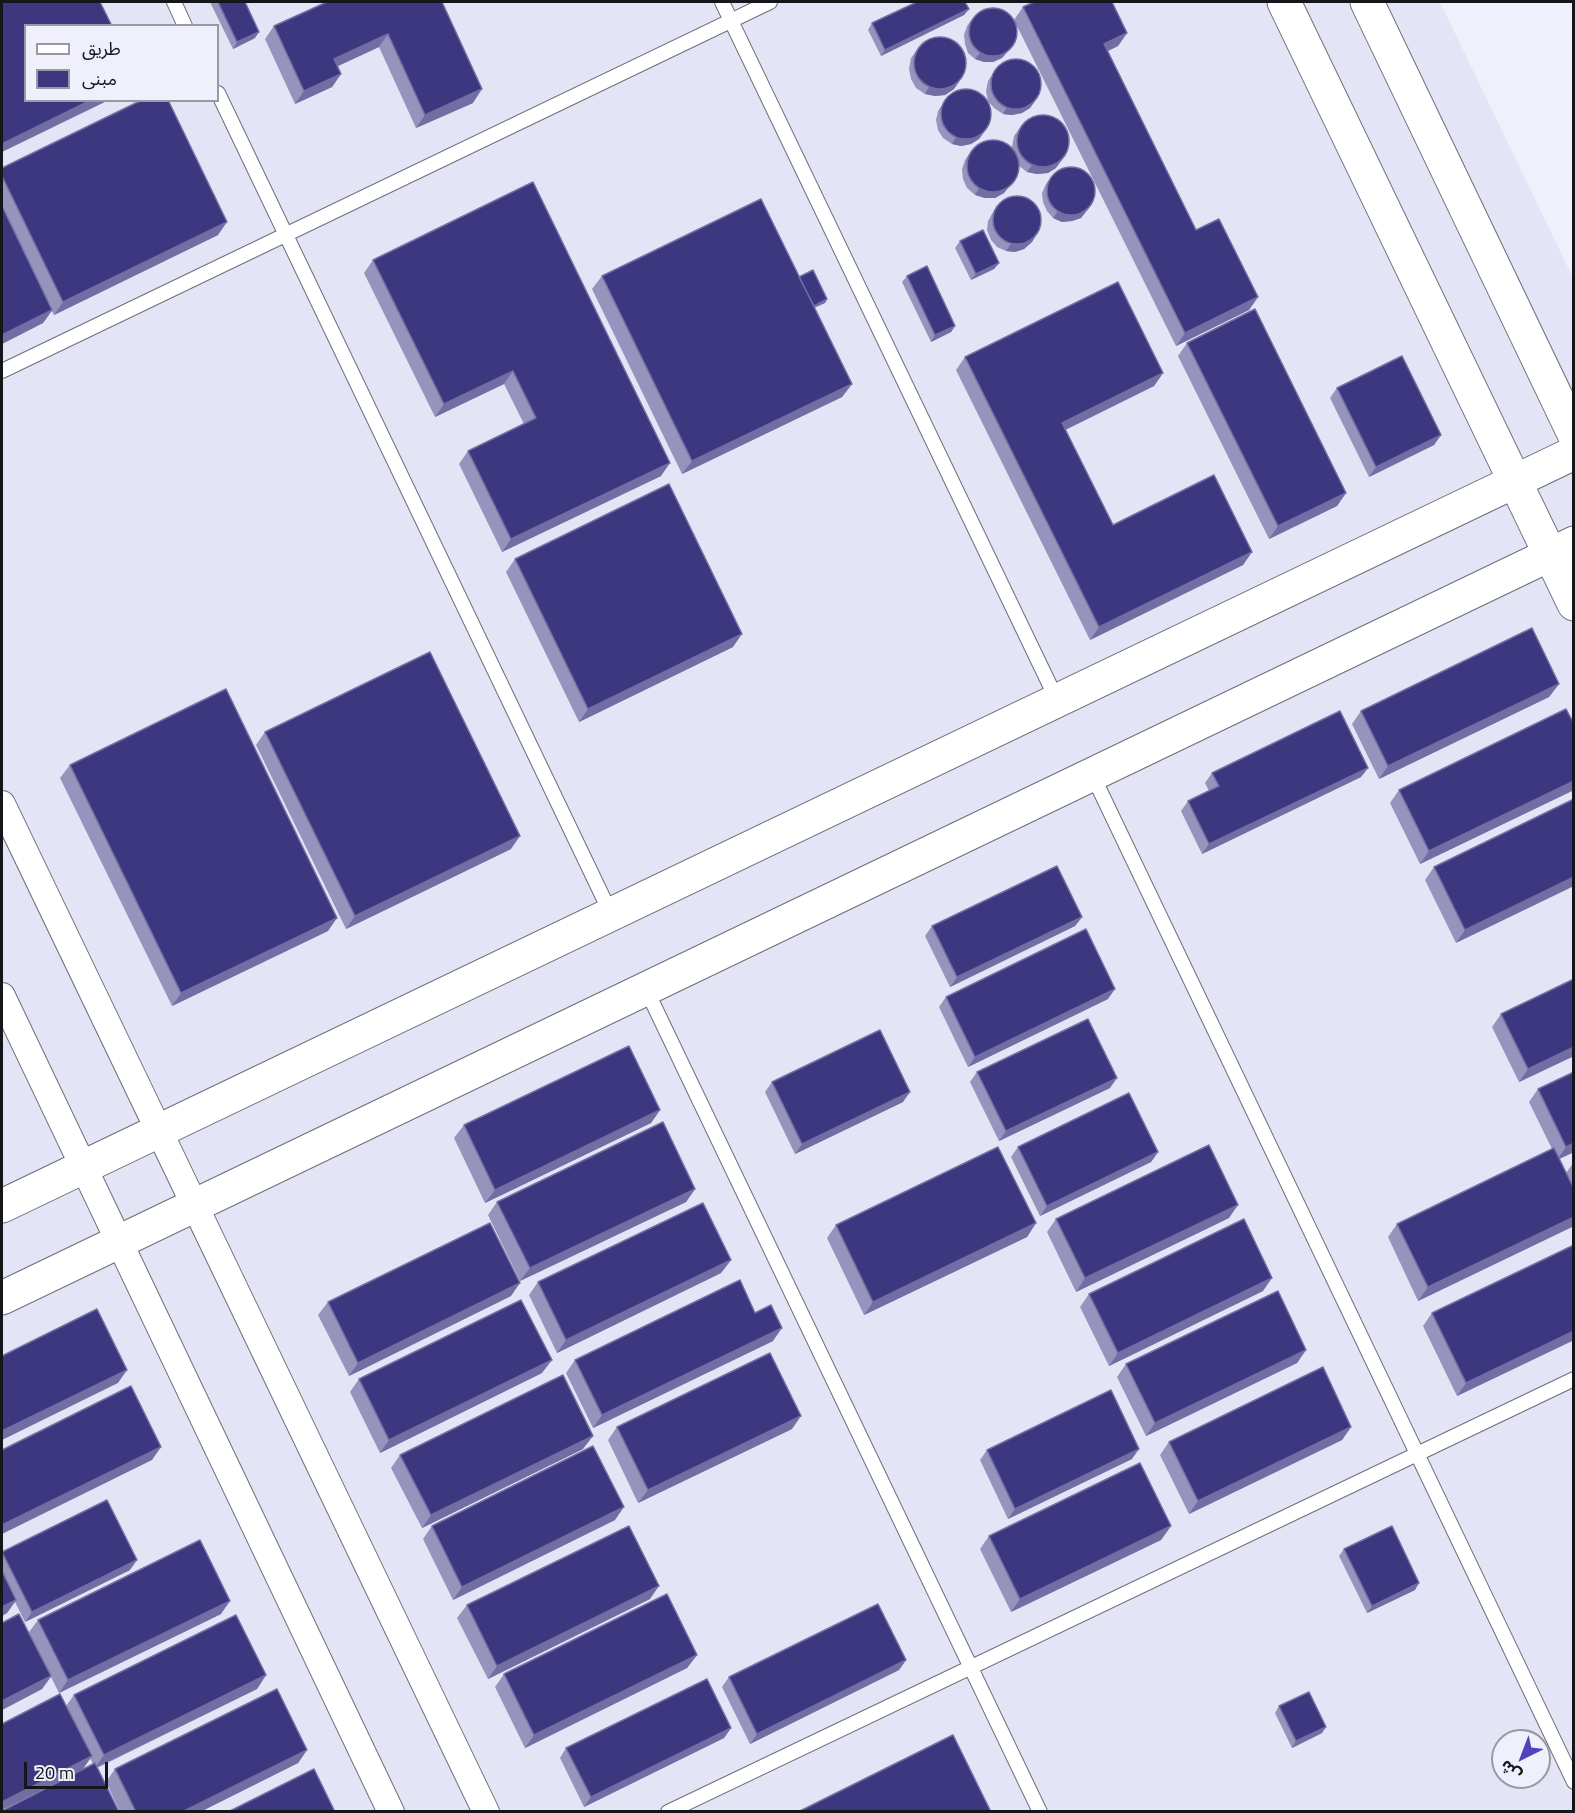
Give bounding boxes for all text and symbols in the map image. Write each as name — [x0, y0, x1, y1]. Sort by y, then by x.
legend — [24, 24, 219, 102]
text: طريق — [82, 35, 121, 62]
text: مبنى — [82, 65, 117, 92]
north arrow — [1491, 1729, 1551, 1789]
scale bar — [27, 1750, 111, 1788]
text: ش — [1494, 1755, 1526, 1787]
text: 20 m — [35, 1759, 74, 1786]

